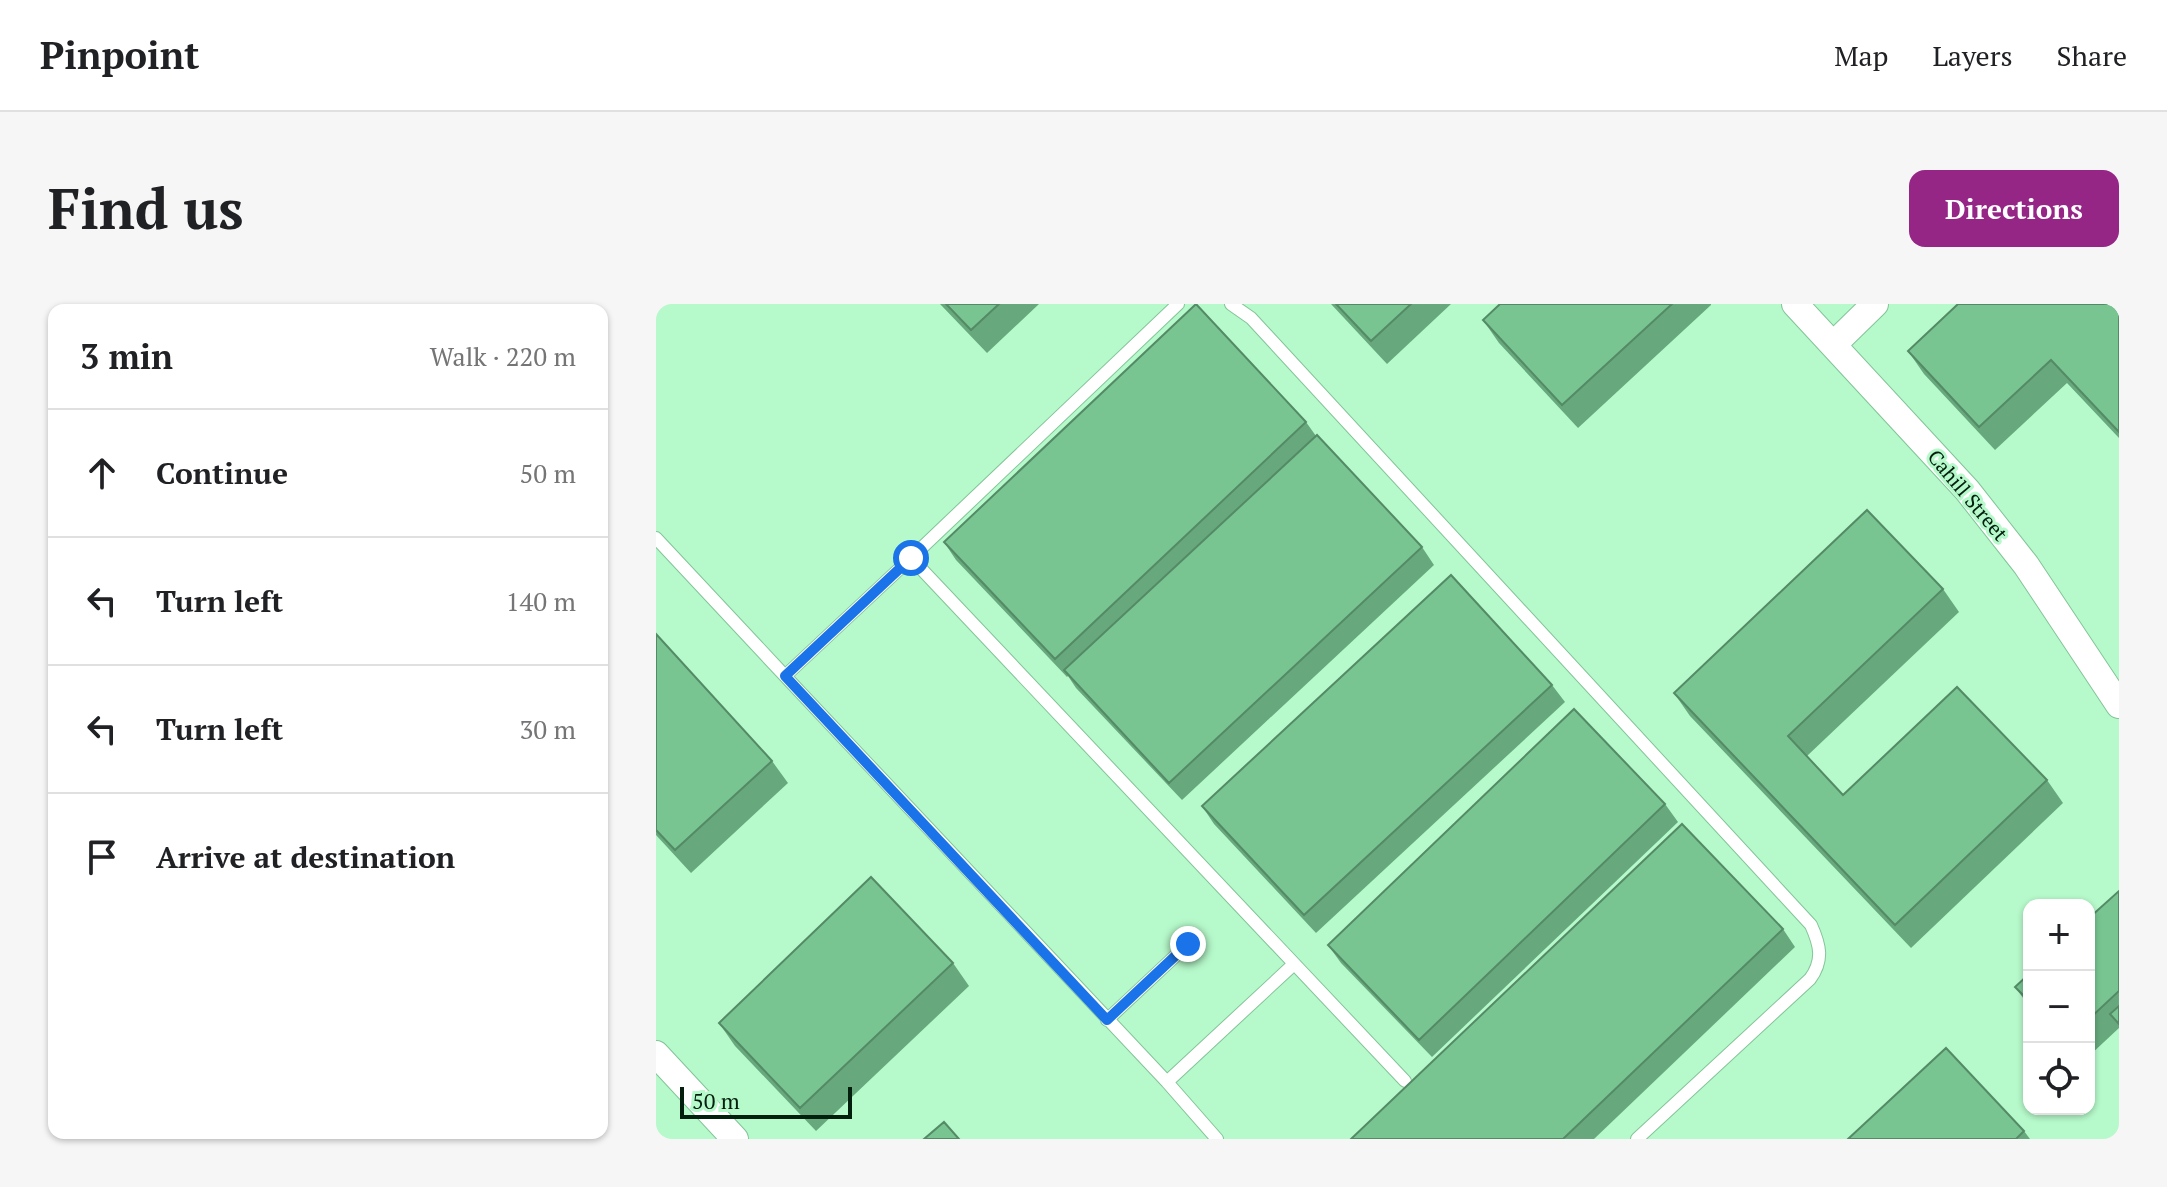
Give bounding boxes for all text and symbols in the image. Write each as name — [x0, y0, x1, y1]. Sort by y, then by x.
text: Pinpoint — [40, 30, 199, 80]
text: Map — [1834, 37, 1888, 74]
text: Layers — [1932, 37, 2013, 74]
text: Share — [2057, 37, 2127, 74]
button: Directions — [1909, 170, 2119, 247]
text: Find us — [48, 171, 244, 245]
text: 3 min — [80, 334, 173, 379]
text: Walk · 220 m — [430, 339, 576, 373]
street label: Cahill Street — [1922, 444, 2014, 547]
icon: ahead — [80, 451, 124, 495]
text: Continue — [156, 453, 288, 493]
text: 50 m — [520, 456, 576, 490]
route start — [893, 540, 929, 576]
icon: left — [80, 579, 124, 623]
text: Turn left — [156, 581, 283, 621]
text: 140 m — [506, 584, 576, 618]
icon: left — [80, 707, 124, 751]
text: Turn left — [156, 709, 283, 749]
text: 30 m — [520, 712, 576, 746]
icon: arrive — [80, 835, 124, 879]
text: Arrive at destination — [156, 837, 455, 877]
map controls — [2023, 899, 2095, 1115]
button: + — [2023, 899, 2095, 971]
route end — [1170, 926, 1206, 962]
button: − — [2023, 971, 2095, 1043]
button: locate — [2023, 1043, 2095, 1115]
scale bar — [680, 1083, 852, 1119]
text: 50 m — [692, 1086, 740, 1115]

